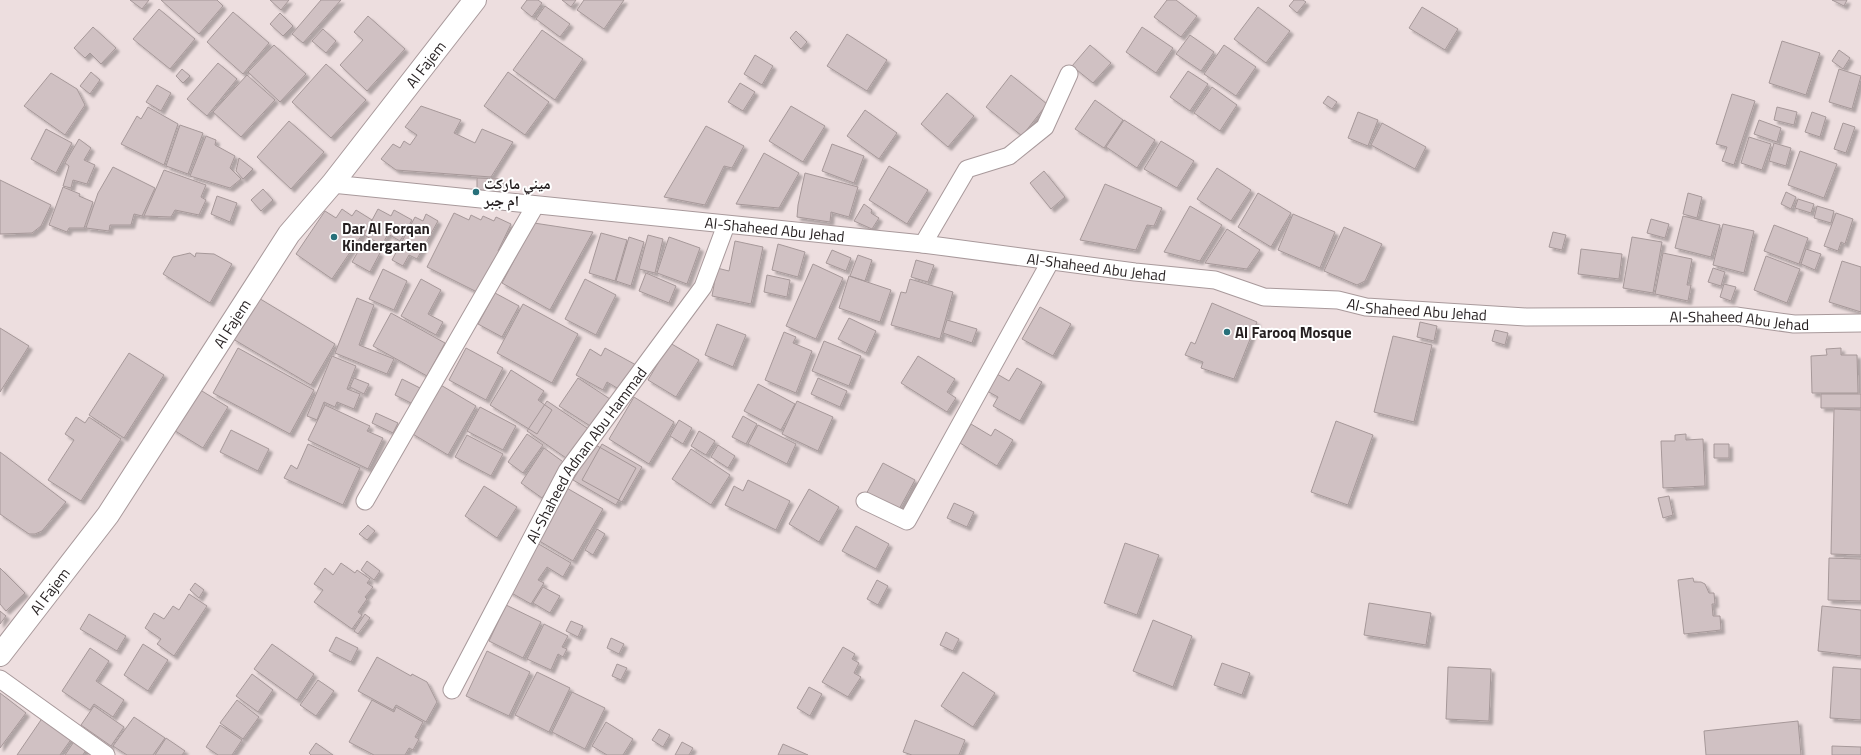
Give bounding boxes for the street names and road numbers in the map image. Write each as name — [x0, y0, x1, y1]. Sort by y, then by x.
street label: Al Fajem — [400, 36, 451, 92]
street label: Al-Shaheed Abu Jehad — [704, 210, 846, 247]
street label: Al-Shaheed Abu Jehad — [1025, 246, 1167, 287]
street label: Al-Shaheed Abu Jehad — [1345, 291, 1488, 326]
street label: Al Fajem — [207, 294, 256, 352]
street label: Al-Shaheed Abu Jehad — [1669, 304, 1809, 336]
street label: Al-Shaheed Adnan Abu Hammad — [520, 362, 652, 547]
street label: Al Fajem — [24, 562, 75, 619]

